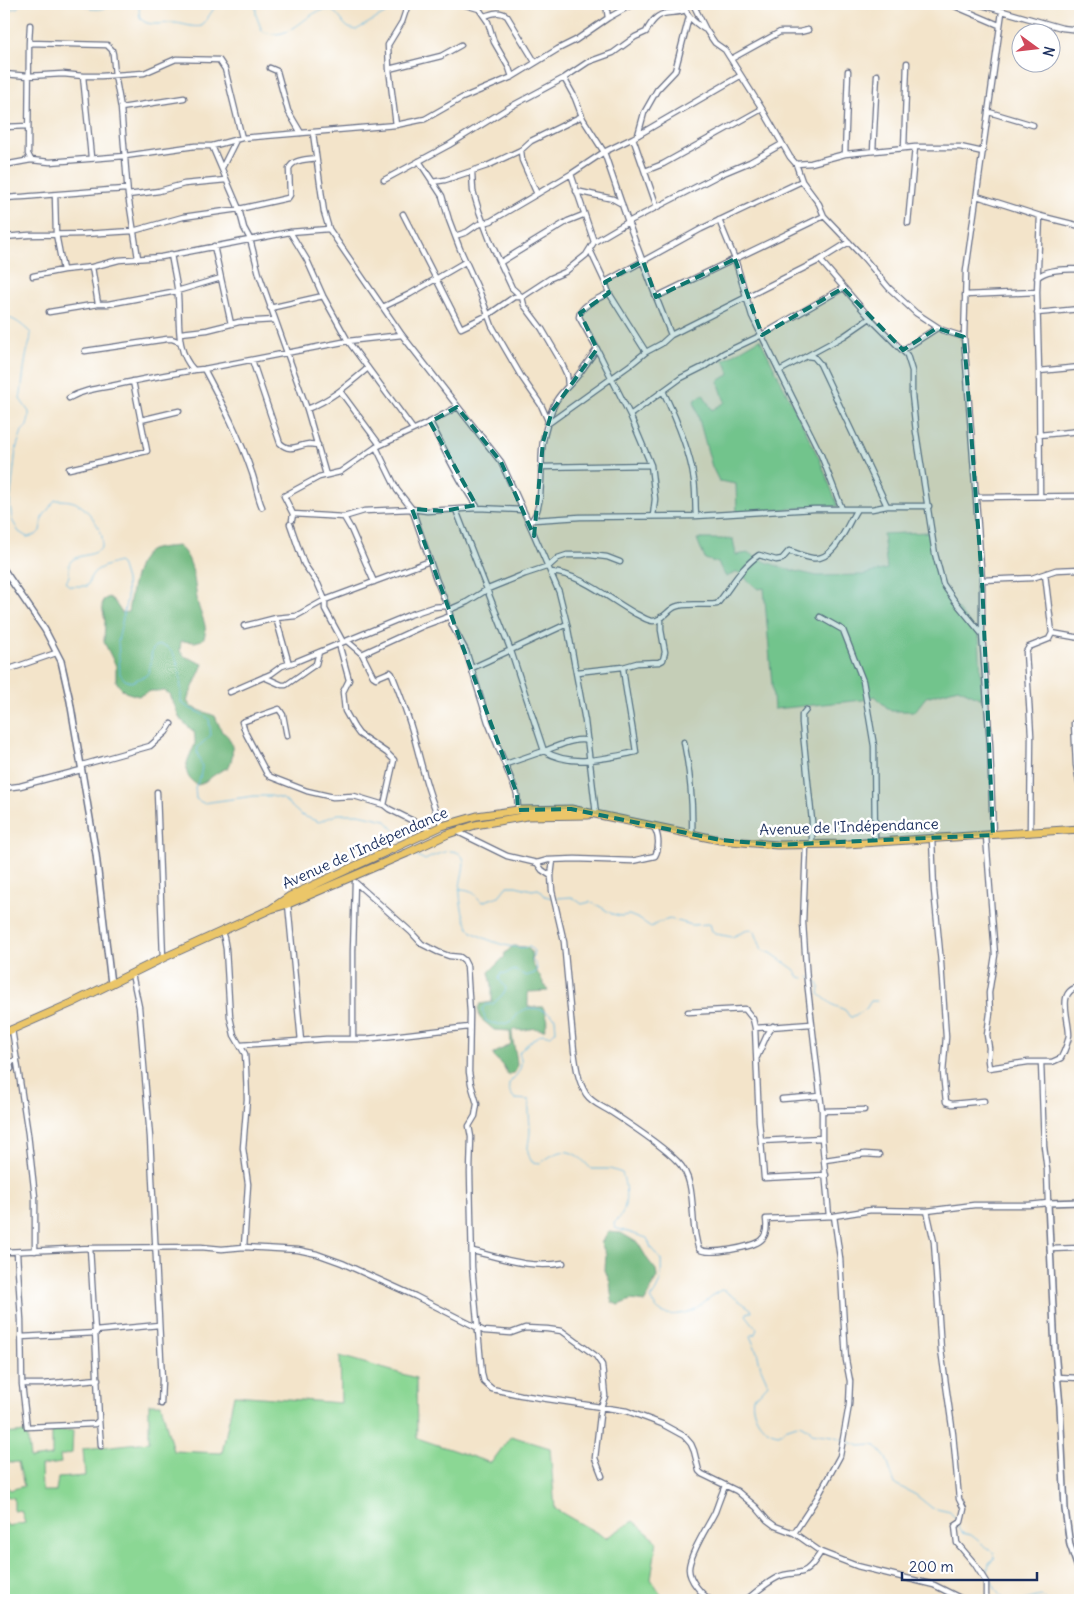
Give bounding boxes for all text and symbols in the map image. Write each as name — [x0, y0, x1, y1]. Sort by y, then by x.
north arrow — [1012, 22, 1062, 72]
text: N — [1039, 44, 1059, 58]
street label: Avenue de l'Indépendance — [279, 802, 451, 893]
street label: Avenue de l'Indépendance — [759, 814, 939, 839]
scale bar — [902, 1549, 1036, 1581]
text: 200 m — [909, 1557, 954, 1576]

